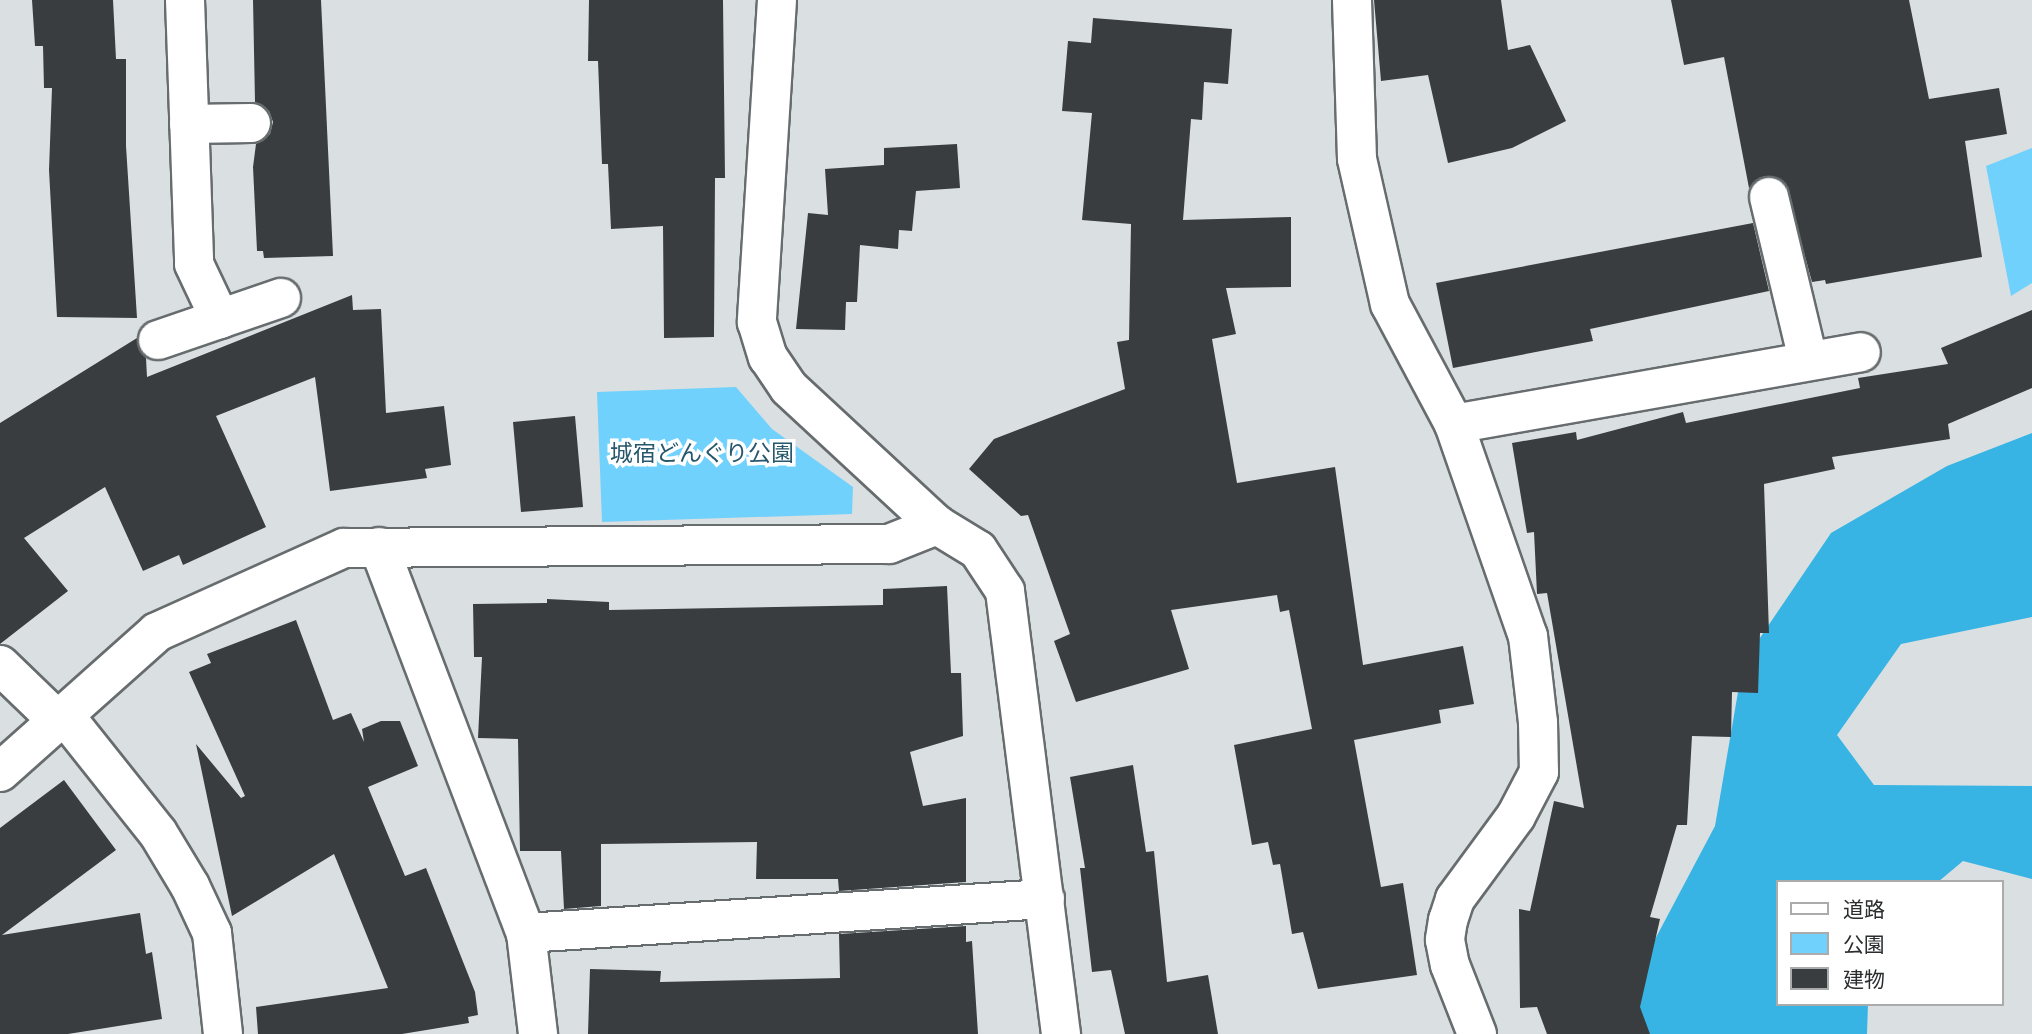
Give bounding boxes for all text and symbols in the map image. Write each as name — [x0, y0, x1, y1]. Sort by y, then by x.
park label: 城宿どんぐり公園 — [610, 439, 794, 467]
legend — [1776, 880, 2004, 1006]
text: 道路 — [1843, 895, 1885, 924]
text: 公園 — [1843, 930, 1885, 959]
text: 建物 — [1843, 965, 1885, 994]

